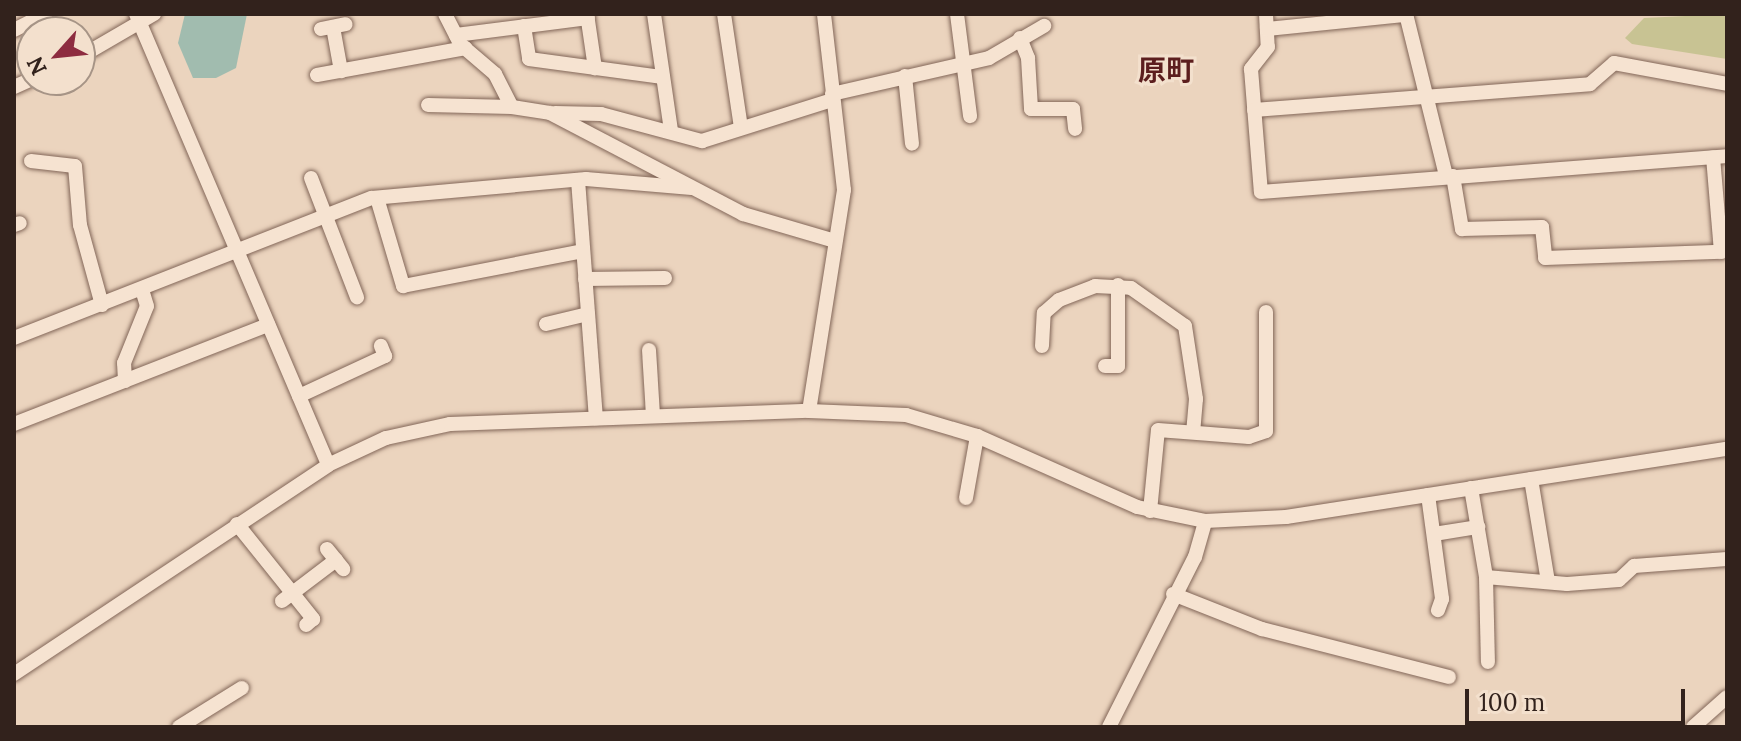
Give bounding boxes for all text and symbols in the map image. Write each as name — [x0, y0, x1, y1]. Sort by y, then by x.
north arrow — [16, 16, 96, 96]
text: N — [20, 52, 53, 80]
district label: 原町 — [1138, 53, 1194, 87]
scale bar — [1469, 673, 1689, 723]
text: 100 m — [1479, 687, 1545, 718]

